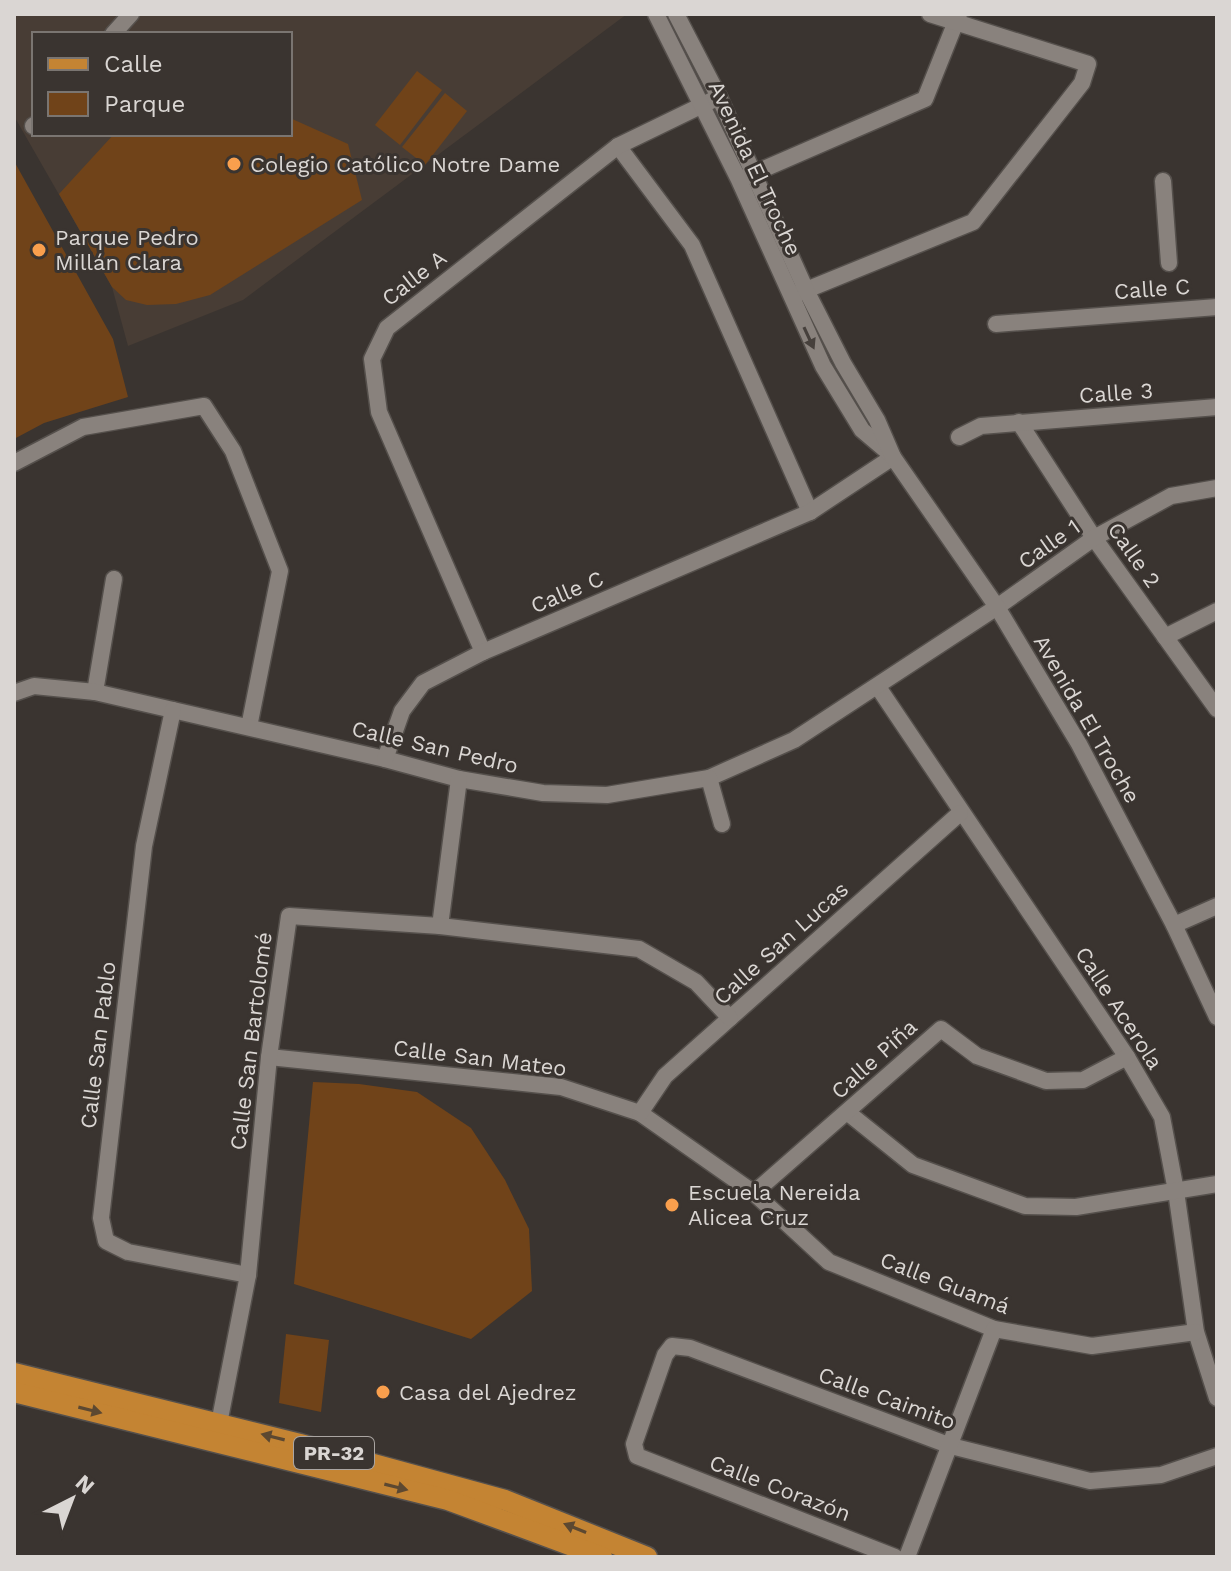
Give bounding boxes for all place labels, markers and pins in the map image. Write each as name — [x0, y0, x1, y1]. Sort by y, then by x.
place label: Colegio Católico Notre Dame — [250, 152, 560, 177]
marker: Colegio Católico Notre Dame — [225, 155, 243, 173]
place label: Parque Pedro Millán Clara — [55, 225, 199, 275]
marker: Parque Pedro Millán Clara — [30, 241, 48, 259]
place label: Escuela Nereida Alicea Cruz — [688, 1180, 860, 1230]
marker: Escuela Nereida Alicea Cruz — [663, 1196, 681, 1214]
place label: Casa del Ajedrez — [399, 1380, 577, 1405]
marker: Casa del Ajedrez — [374, 1383, 392, 1401]

